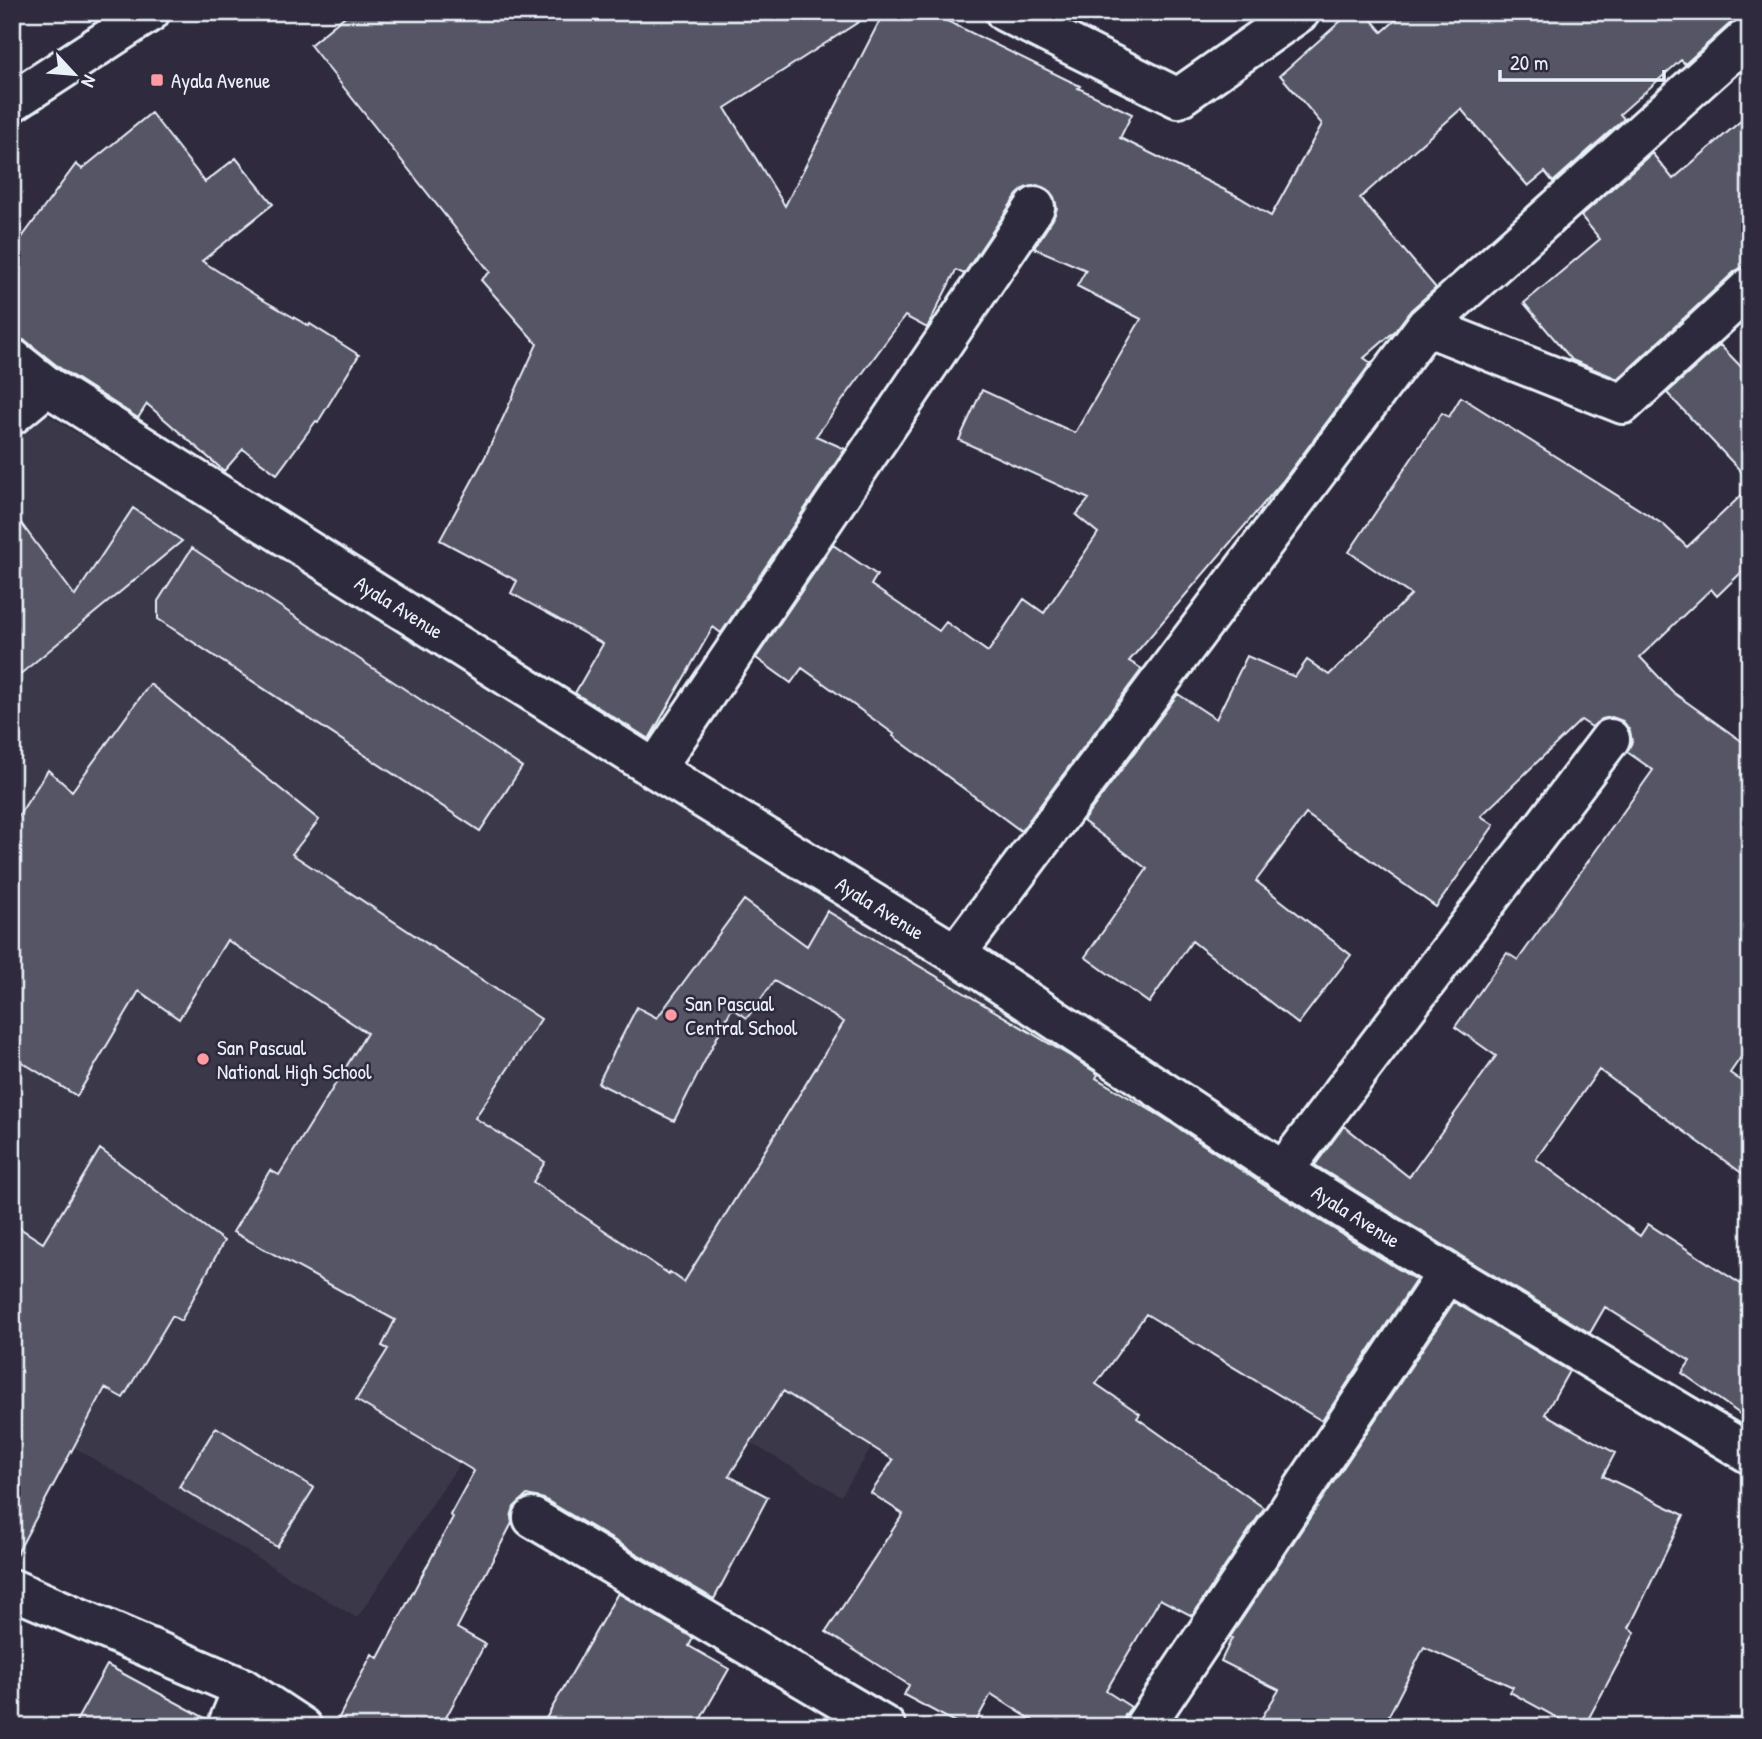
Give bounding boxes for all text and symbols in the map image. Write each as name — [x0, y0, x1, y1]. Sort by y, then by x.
north arrow — [38, 38, 108, 108]
scale bar — [1500, 38, 1664, 82]
text: 20 m — [1510, 48, 1548, 77]
place label: Ayala Avenue — [171, 66, 270, 95]
text: N — [75, 71, 103, 92]
marker: Ayala Avenue — [149, 72, 165, 88]
street label: Ayala Avenue — [349, 568, 449, 646]
street label: Ayala Avenue — [830, 869, 930, 947]
place label: San Pascual Central School — [685, 989, 798, 1042]
marker: San Pascual Central School — [663, 1007, 679, 1023]
place label: San Pascual National High School — [217, 1033, 372, 1086]
marker: San Pascual National High School — [195, 1051, 211, 1067]
street label: Ayala Avenue — [1306, 1177, 1406, 1255]

